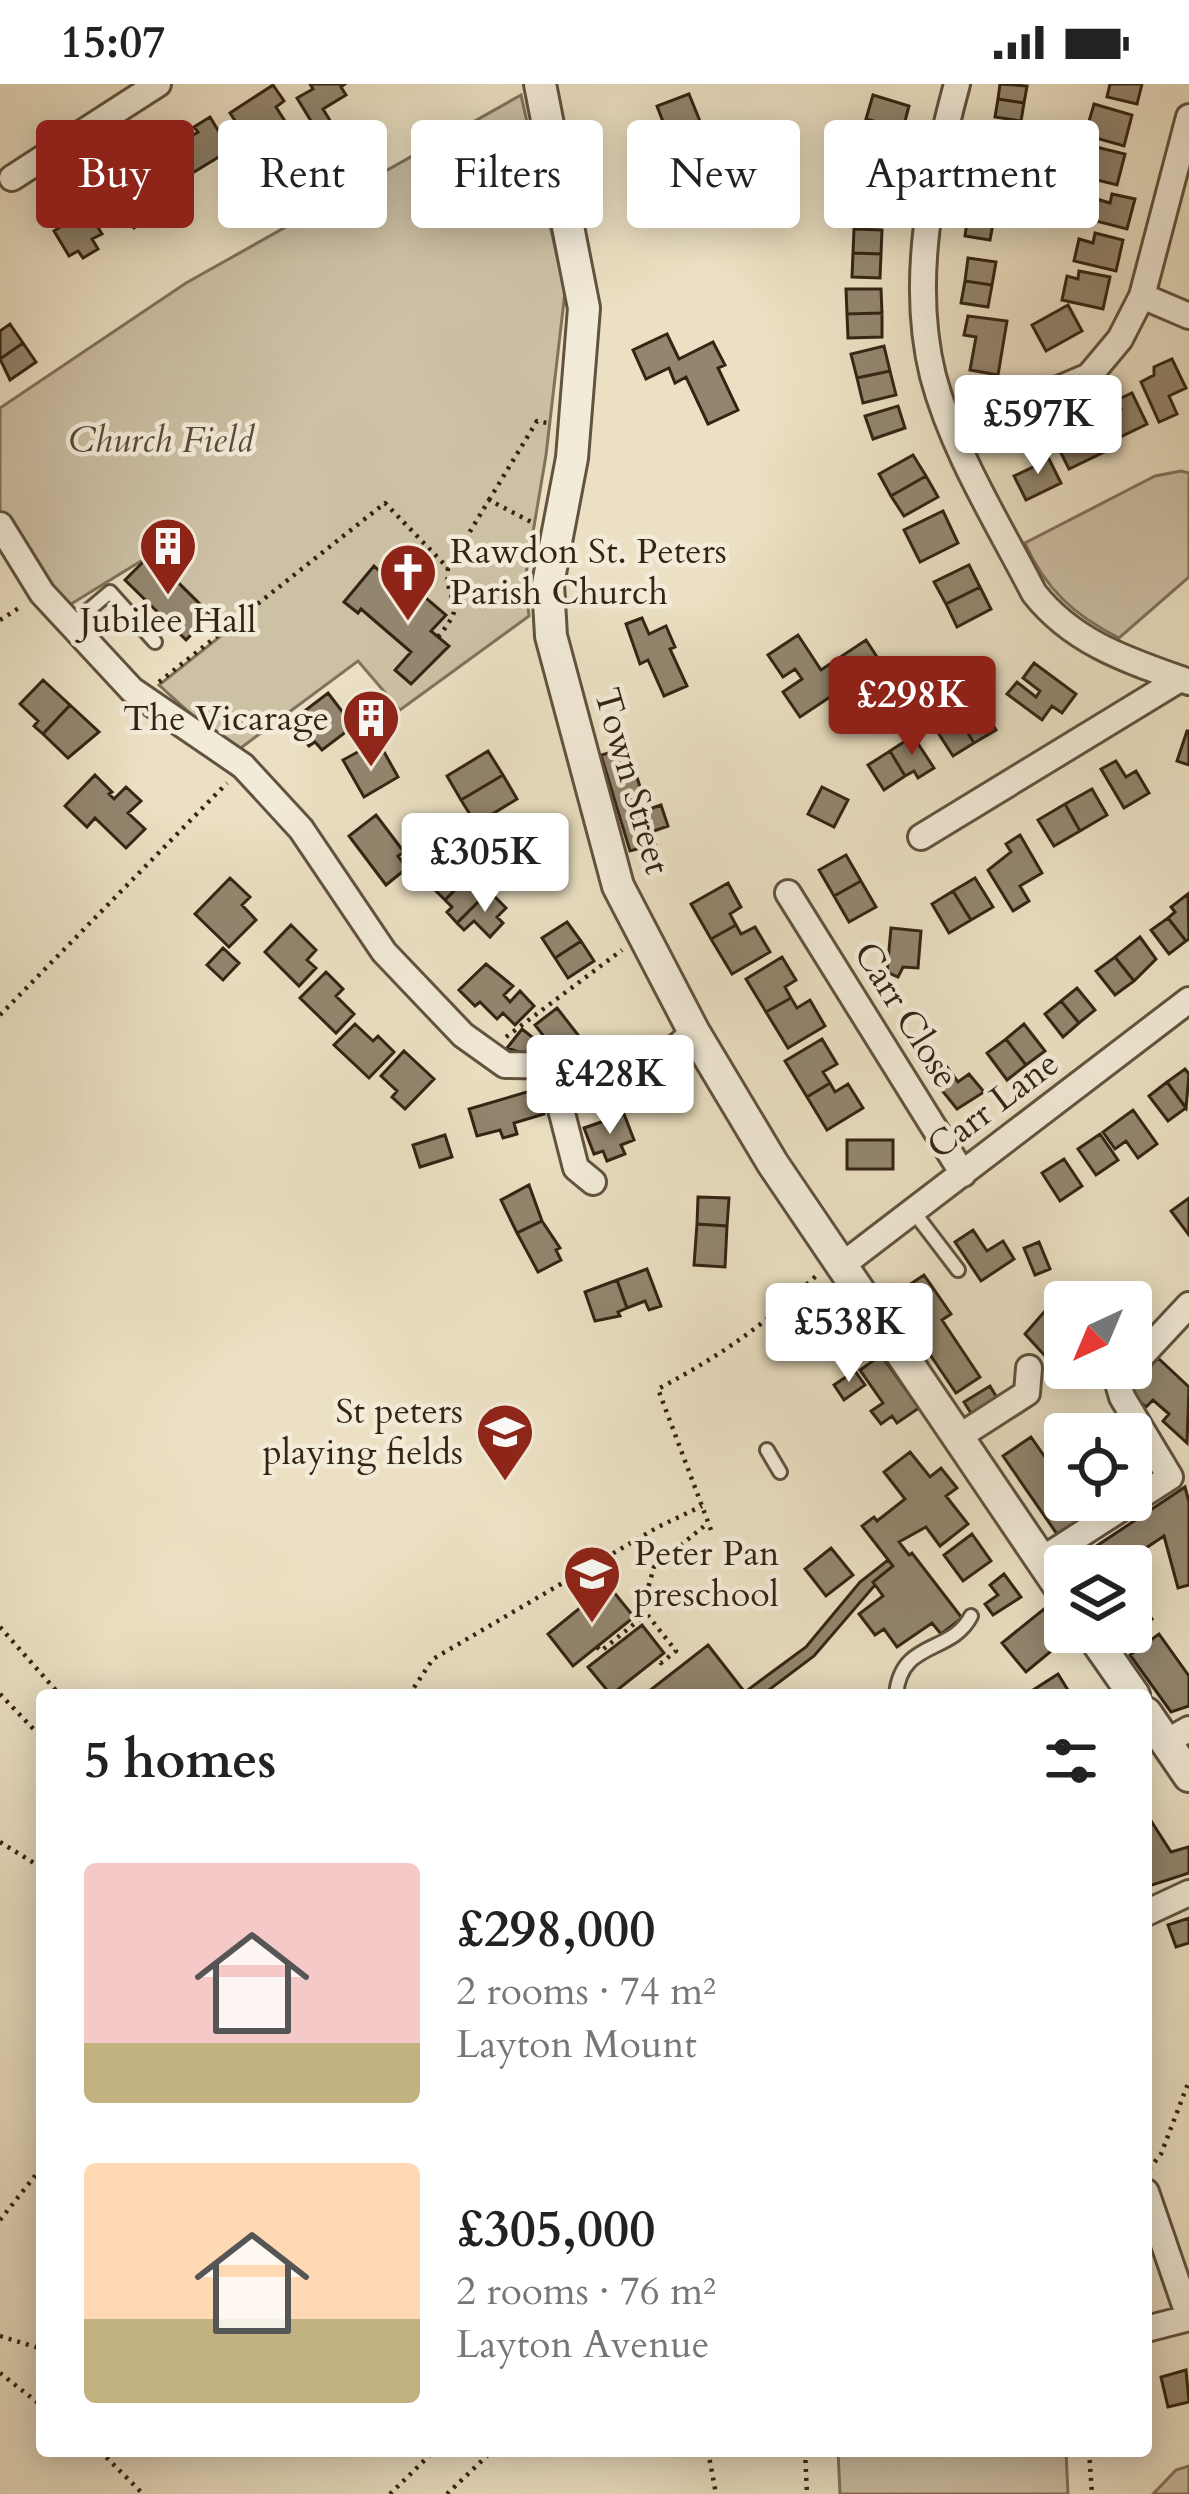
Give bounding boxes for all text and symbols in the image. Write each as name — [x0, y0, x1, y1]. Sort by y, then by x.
text: 15:07 — [60, 12, 165, 73]
chip: Buy — [36, 120, 194, 228]
chip: Rent — [218, 120, 387, 228]
chip: Filters — [411, 120, 603, 228]
chip: New — [627, 120, 800, 228]
chip: Apartment — [824, 120, 1099, 228]
pin: £597K — [954, 375, 1122, 477]
text: £597K — [982, 387, 1094, 440]
park label: Church Field — [68, 416, 255, 465]
building icon: Jubilee Hall — [137, 515, 199, 597]
place label: Rawdon St. Peters Parish Church — [450, 527, 727, 617]
church icon: Rawdon St. Peters Parish Church — [377, 541, 439, 623]
place label: Jubilee Hall — [75, 596, 256, 645]
pin: £298K — [828, 656, 996, 758]
text: £298K — [856, 668, 968, 721]
street label: Town Street — [582, 682, 682, 880]
building icon: The Vicarage — [340, 687, 402, 769]
place label: The Vicarage — [123, 694, 329, 743]
pin: £305K — [401, 813, 569, 915]
text: £305K — [429, 825, 541, 878]
street label: Carr Close — [842, 933, 970, 1097]
pin: £428K — [526, 1035, 694, 1137]
street label: Carr Lane — [917, 1039, 1069, 1171]
text: £428K — [554, 1047, 666, 1100]
north arrow — [1044, 1281, 1152, 1389]
map controls — [1044, 1281, 1152, 1653]
pin: £538K — [765, 1283, 933, 1385]
text: £538K — [793, 1295, 905, 1348]
place label: St peters playing fields — [263, 1387, 463, 1477]
school or university icon: St peters playing fields — [474, 1401, 536, 1483]
button: locate — [1044, 1413, 1152, 1521]
place label: Peter Pan preschool — [634, 1529, 780, 1619]
school or university icon: Peter Pan preschool — [561, 1543, 623, 1625]
button: layers — [1044, 1545, 1152, 1653]
text: 5 homes — [84, 1726, 276, 1796]
icon: filters — [1038, 1728, 1104, 1794]
text: £298,000 — [456, 1895, 655, 1965]
icon: home — [180, 1911, 324, 2055]
text: 2 rooms · 74 m² — [456, 1965, 716, 2018]
text: Layton Mount — [456, 2018, 697, 2071]
text: £305,000 — [456, 2195, 655, 2265]
icon: home — [180, 2211, 324, 2355]
text: 2 rooms · 76 m² — [456, 2265, 716, 2318]
text: Layton Avenue — [456, 2318, 710, 2371]

